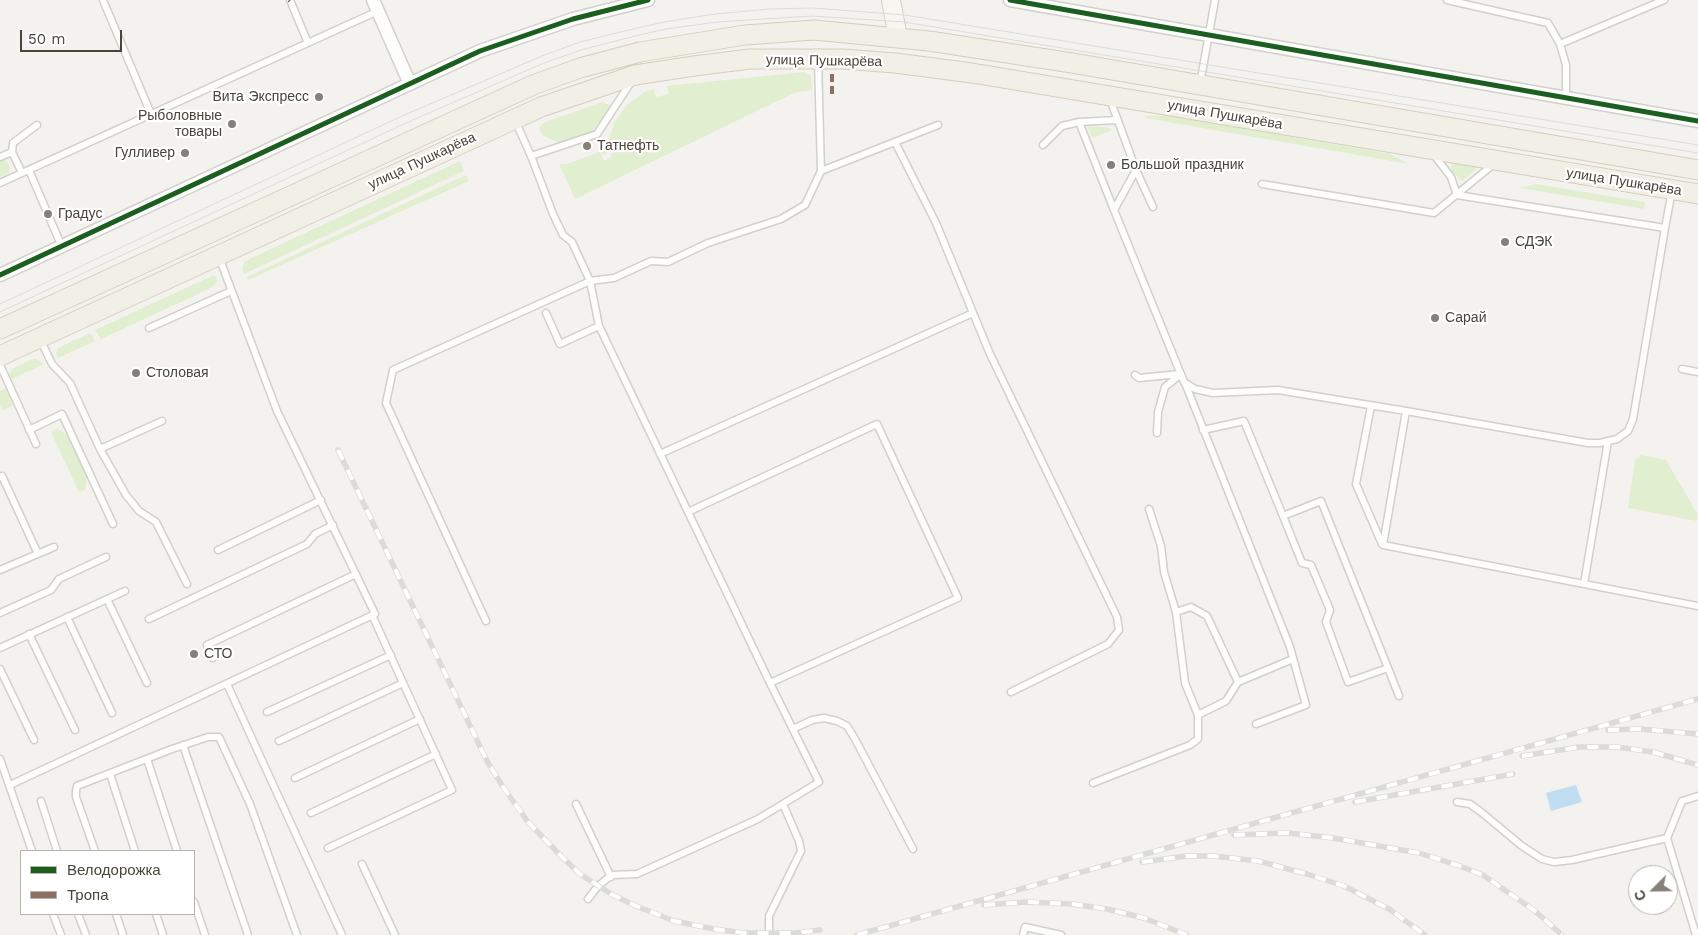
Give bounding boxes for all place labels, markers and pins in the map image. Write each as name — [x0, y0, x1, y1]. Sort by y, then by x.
place label: Вита Экспресс — [213, 89, 309, 105]
marker: Вита Экспресс — [313, 91, 325, 103]
place label: Рыболовные товары — [138, 108, 222, 140]
marker: Рыболовные товары — [226, 118, 238, 130]
place label: Татнефть — [597, 138, 659, 154]
marker: Татнефть — [581, 140, 593, 152]
place label: Гулливер — [115, 145, 175, 161]
marker: Гулливер — [179, 147, 191, 159]
place label: Большой праздник — [1121, 157, 1244, 173]
marker: Большой праздник — [1105, 159, 1117, 171]
place label: Градус — [58, 206, 102, 222]
marker: Градус — [42, 208, 54, 220]
place label: СДЭК — [1515, 234, 1553, 250]
marker: СДЭК — [1499, 236, 1511, 248]
place label: Сарай — [1445, 310, 1486, 326]
marker: Сарай — [1429, 312, 1441, 324]
place label: Столовая — [146, 365, 209, 381]
marker: Столовая — [130, 367, 142, 379]
place label: СТО — [204, 646, 232, 662]
marker: СТО — [188, 648, 200, 660]

